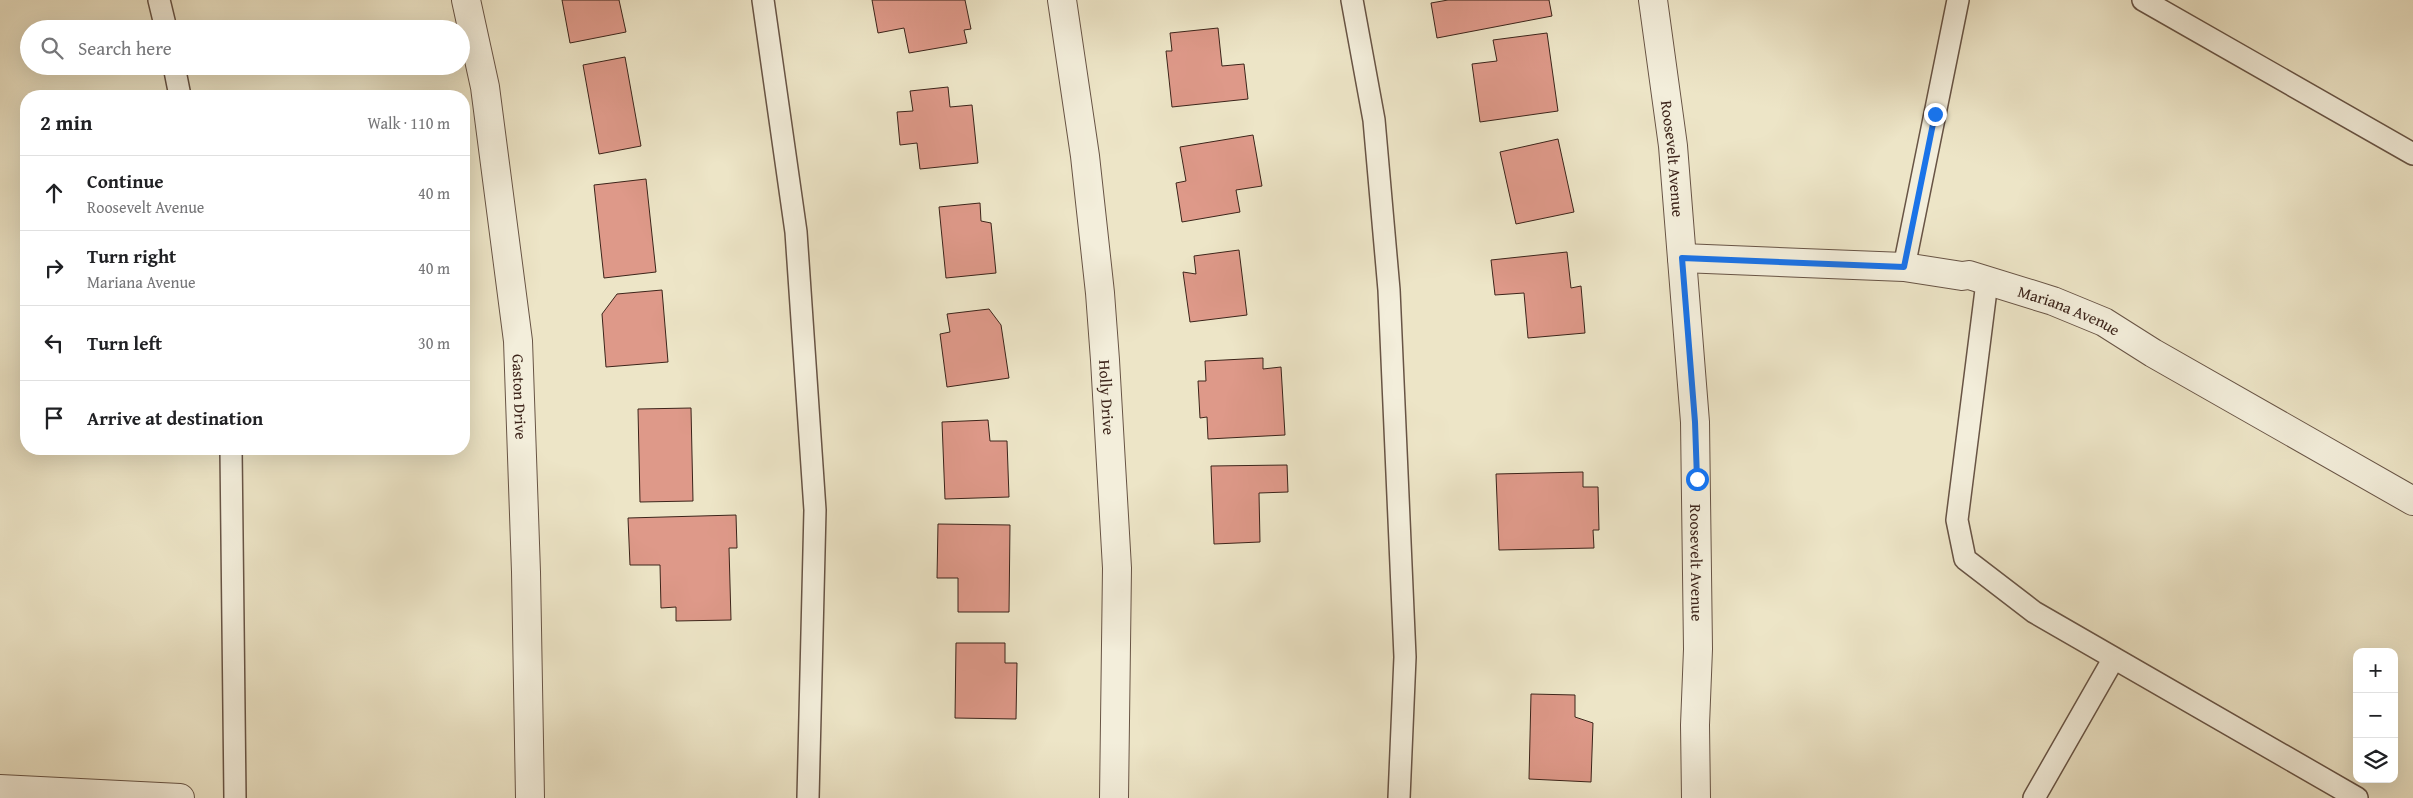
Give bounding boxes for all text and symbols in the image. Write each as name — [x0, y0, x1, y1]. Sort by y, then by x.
search box — [20, 20, 470, 75]
icon: search — [38, 34, 66, 62]
text: Search here — [78, 34, 172, 62]
street label: Roosevelt Avenue — [1655, 99, 1691, 218]
route end — [1924, 103, 1947, 126]
text: 2 min — [40, 107, 92, 138]
text: Walk · 110 m — [367, 111, 450, 135]
text: Continue — [87, 167, 164, 195]
icon: ahead — [40, 179, 68, 207]
text: 40 m — [418, 181, 450, 205]
text: Roosevelt Avenue — [87, 195, 204, 219]
text: Turn right — [87, 242, 176, 270]
icon: right — [40, 254, 68, 282]
text: 40 m — [418, 256, 450, 280]
text: Mariana Avenue — [87, 270, 196, 294]
street label: Mariana Avenue — [2015, 279, 2125, 341]
icon: left — [40, 329, 68, 357]
text: Turn left — [87, 329, 162, 357]
text: 30 m — [418, 331, 450, 355]
street label: Gaston Drive — [506, 354, 533, 440]
street label: Holly Drive — [1093, 359, 1121, 435]
icon: arrive — [40, 404, 68, 432]
text: Arrive at destination — [87, 404, 263, 432]
route start — [1686, 468, 1709, 491]
street label: Roosevelt Avenue — [1684, 504, 1710, 622]
map controls — [2353, 648, 2398, 783]
button: + — [2353, 648, 2398, 693]
button: − — [2353, 693, 2398, 738]
button: layers — [2353, 738, 2398, 783]

